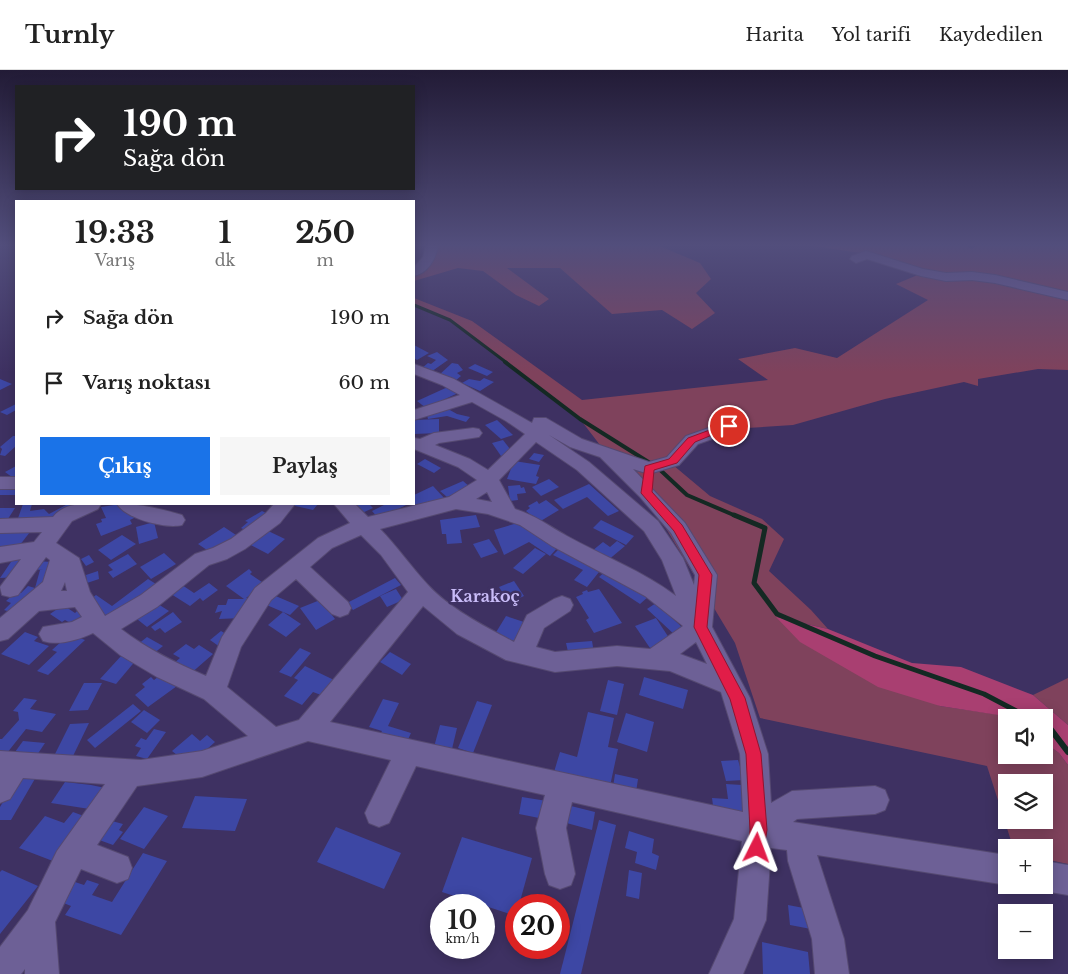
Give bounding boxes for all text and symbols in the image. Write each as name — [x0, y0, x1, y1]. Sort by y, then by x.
text: Turnly — [25, 20, 114, 49]
text: Harita — [746, 24, 804, 46]
text: Yol tarifi — [832, 24, 911, 46]
text: Kaydedilen — [939, 24, 1043, 46]
text: 190 m — [123, 102, 236, 145]
icon: right — [40, 105, 105, 170]
text: Sağa dön — [123, 145, 225, 172]
text: 19:33 — [75, 214, 155, 251]
text: 1 — [218, 214, 232, 251]
text: 250 — [295, 214, 355, 251]
text: Varış — [95, 250, 135, 270]
text: dk — [215, 250, 235, 270]
text: m — [317, 250, 334, 270]
icon: right — [40, 304, 68, 332]
text: Sağa dön — [83, 306, 174, 329]
text: 190 m — [330, 306, 390, 329]
icon: arrive — [40, 369, 68, 397]
text: Varış noktası — [83, 371, 211, 394]
text: 60 m — [338, 371, 390, 394]
pin — [708, 405, 750, 447]
icon: arrive — [715, 412, 743, 440]
button: Çıkış — [40, 437, 210, 495]
button: Paylaş — [220, 437, 390, 495]
district label: Karakoç — [450, 586, 520, 606]
map controls — [998, 709, 1053, 959]
button: sound — [998, 709, 1053, 764]
button: layers — [998, 774, 1053, 829]
position arrow — [730, 821, 782, 873]
button: + — [998, 839, 1053, 894]
speed limit sign: 20 — [505, 894, 570, 959]
button: − — [998, 904, 1053, 959]
text: 10 — [448, 905, 477, 936]
text: km/h — [445, 931, 480, 946]

